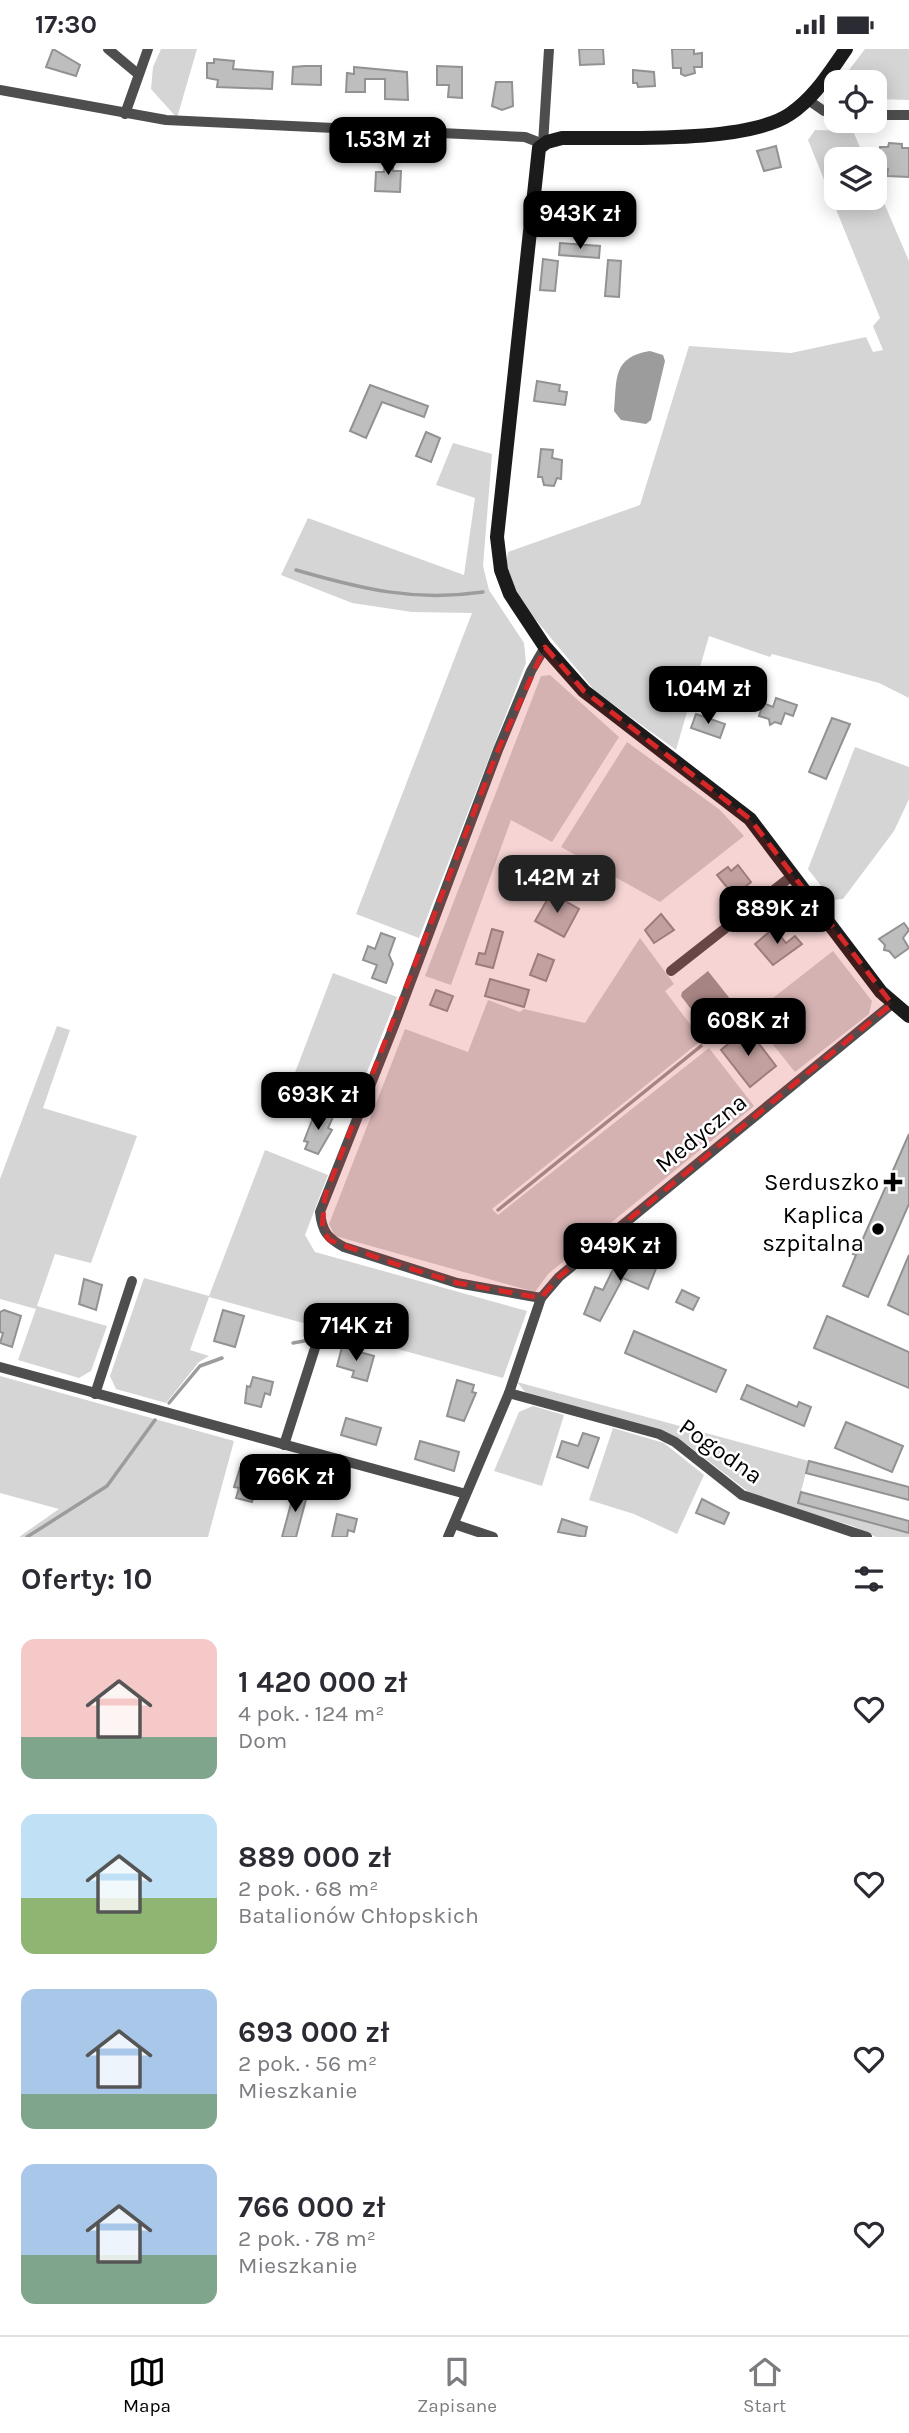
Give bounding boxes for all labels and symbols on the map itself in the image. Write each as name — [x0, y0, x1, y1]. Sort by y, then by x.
pin: 1.53M zł — [316, 117, 460, 177]
pin: 943K zł — [515, 191, 645, 251]
pin: 1.04M zł — [636, 667, 780, 726]
pin: 1.42M zł — [485, 855, 629, 915]
pin: 889K zł — [712, 887, 842, 946]
pin: 608K zł — [683, 999, 813, 1058]
pin: 693K zł — [253, 1073, 383, 1132]
street label: Medyczna — [650, 1088, 752, 1178]
place label: Serduszko — [764, 1168, 879, 1196]
marker: Serduszko — [885, 1174, 901, 1190]
place label: Kaplica szpitalna — [762, 1201, 864, 1257]
marker: Kaplica szpitalna — [870, 1221, 886, 1237]
pin: 949K zł — [555, 1223, 685, 1283]
pin: 714K zł — [291, 1303, 421, 1363]
street label: Pogodna — [674, 1412, 768, 1490]
pin: 766K zł — [230, 1455, 360, 1514]

